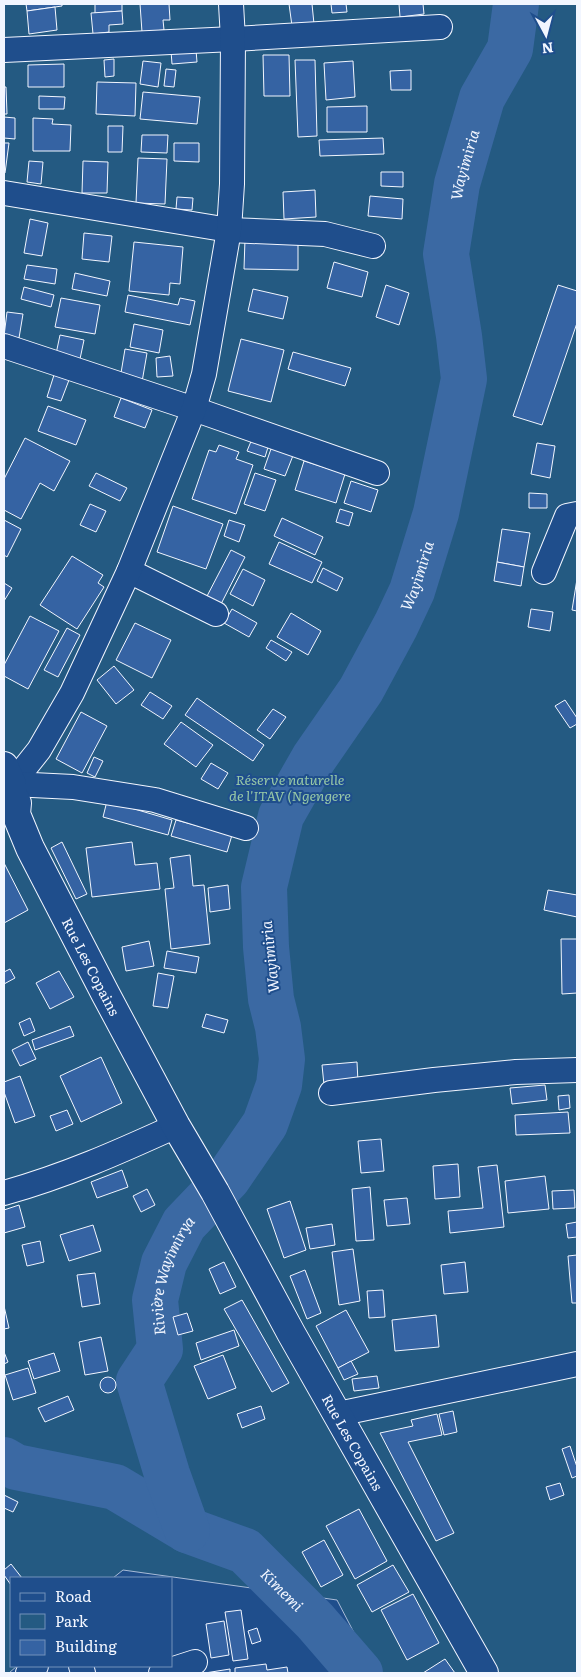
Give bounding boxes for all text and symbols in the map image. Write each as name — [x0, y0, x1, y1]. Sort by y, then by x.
north arrow — [521, 10, 571, 60]
text: N — [540, 38, 555, 60]
water label: Wayimiria — [443, 126, 484, 201]
water label: Wayimiria — [393, 537, 439, 614]
park label: Réserve naturelle de l'ITAV (Ngengere — [229, 769, 351, 805]
street label: Rue Les Copains — [58, 914, 125, 1019]
water label: Wayimiria — [254, 919, 284, 994]
water label: Rivière Wayimirya — [144, 1209, 199, 1337]
street label: Rue Les Copains — [318, 1390, 388, 1494]
water label: Kimemi — [256, 1562, 310, 1616]
legend — [10, 1577, 172, 1667]
text: Road — [55, 1584, 91, 1607]
text: Park — [55, 1609, 89, 1632]
text: Building — [55, 1634, 117, 1657]

